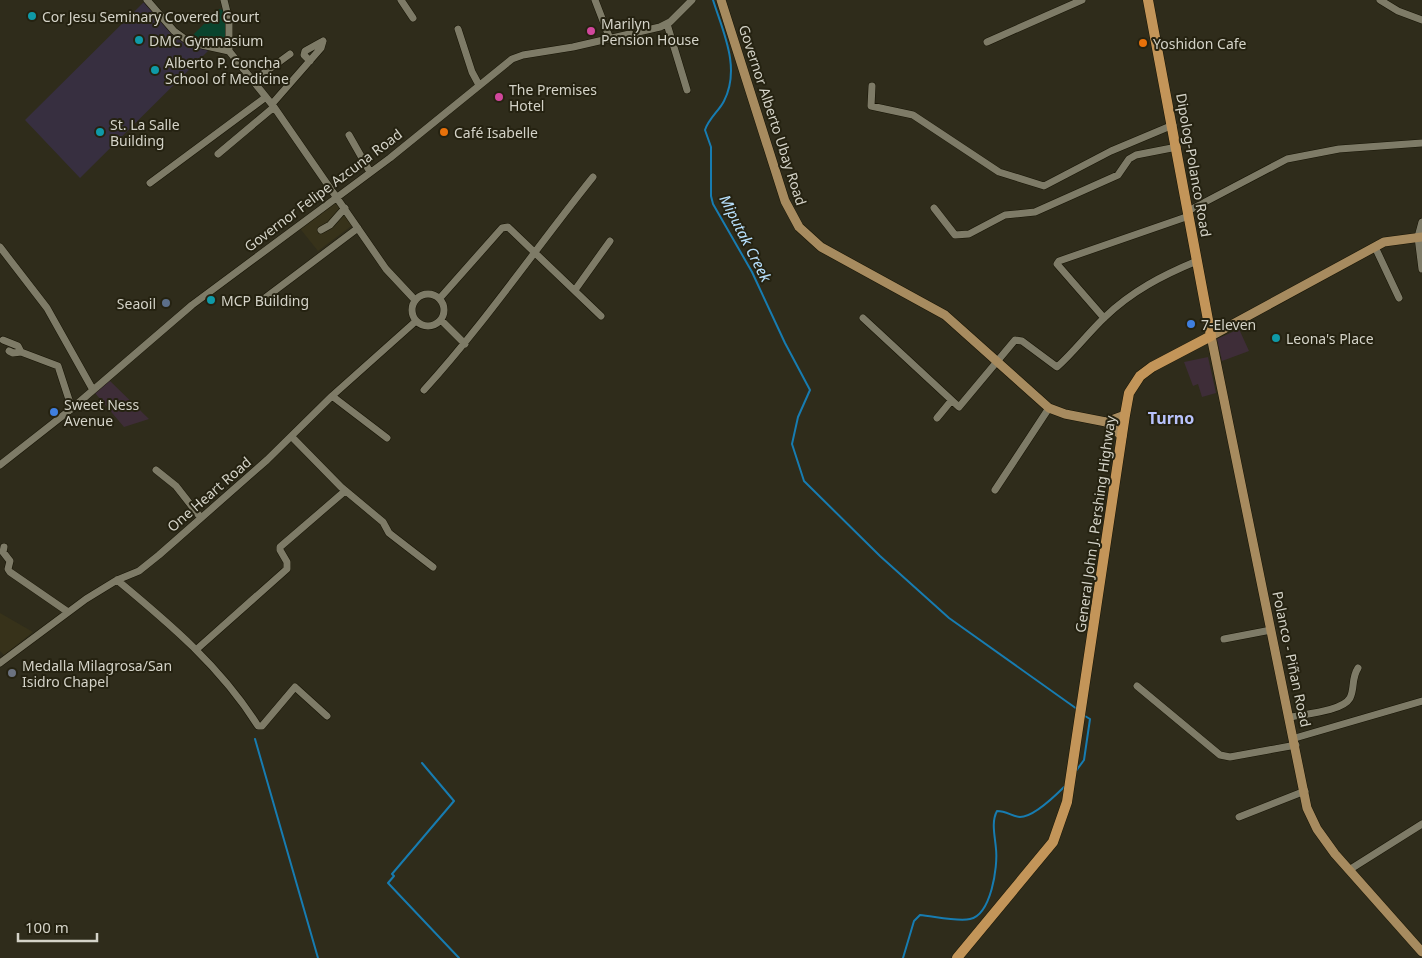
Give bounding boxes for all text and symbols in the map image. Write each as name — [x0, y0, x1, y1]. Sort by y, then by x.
place label: Cor Jesu Seminary Covered Court — [42, 7, 259, 26]
marker: Cor Jesu Seminary Covered Court — [26, 10, 38, 22]
place label: Marilyn Pension House — [601, 14, 699, 49]
street label: Governor Alberto Ubay Road — [735, 22, 811, 208]
marker: Marilyn Pension House — [585, 25, 597, 37]
place label: DMC Gymnasium — [149, 31, 263, 50]
marker: DMC Gymnasium — [133, 34, 145, 46]
place label: Yoshidon Cafe — [1153, 34, 1247, 53]
marker: Yoshidon Cafe — [1137, 37, 1149, 49]
place label: Alberto P. Concha School of Medicine — [165, 53, 289, 88]
marker: Alberto P. Concha School of Medicine — [149, 64, 161, 76]
place label: The Premises Hotel — [509, 80, 597, 115]
marker: The Premises Hotel — [493, 91, 505, 103]
street label: Dipolog-Polanco Road — [1172, 92, 1216, 238]
place label: St. La Salle Building — [110, 115, 180, 150]
place label: Café Isabelle — [454, 123, 538, 142]
street label: Governor Felipe Azcuna Road — [240, 124, 406, 256]
marker: St. La Salle Building — [94, 126, 106, 138]
marker: Café Isabelle — [438, 126, 450, 138]
water label: Miputak Creek — [715, 191, 777, 286]
place label: MCP Building — [221, 291, 309, 310]
place label: Seaoil — [117, 294, 156, 313]
marker: MCP Building — [205, 294, 217, 306]
marker: Seaoil — [160, 297, 172, 309]
place label: 7-Eleven — [1201, 315, 1256, 334]
marker: 7-Eleven — [1185, 318, 1197, 330]
place label: Leona's Place — [1286, 329, 1374, 348]
marker: Leona's Place — [1270, 332, 1282, 344]
place label: Sweet Ness Avenue — [64, 395, 139, 430]
marker: Sweet Ness Avenue — [48, 406, 60, 418]
district label: Turno — [1148, 407, 1194, 429]
street label: General John J. Pershing Highway — [1070, 413, 1120, 634]
street label: One Heart Road — [163, 452, 255, 536]
street label: Polanco - Piñan Road — [1268, 589, 1316, 729]
place label: Medalla Milagrosa/San Isidro Chapel — [22, 656, 172, 691]
marker: Medalla Milagrosa/San Isidro Chapel — [6, 667, 18, 679]
scale bar — [18, 910, 96, 942]
text: 100 m — [25, 917, 69, 937]

